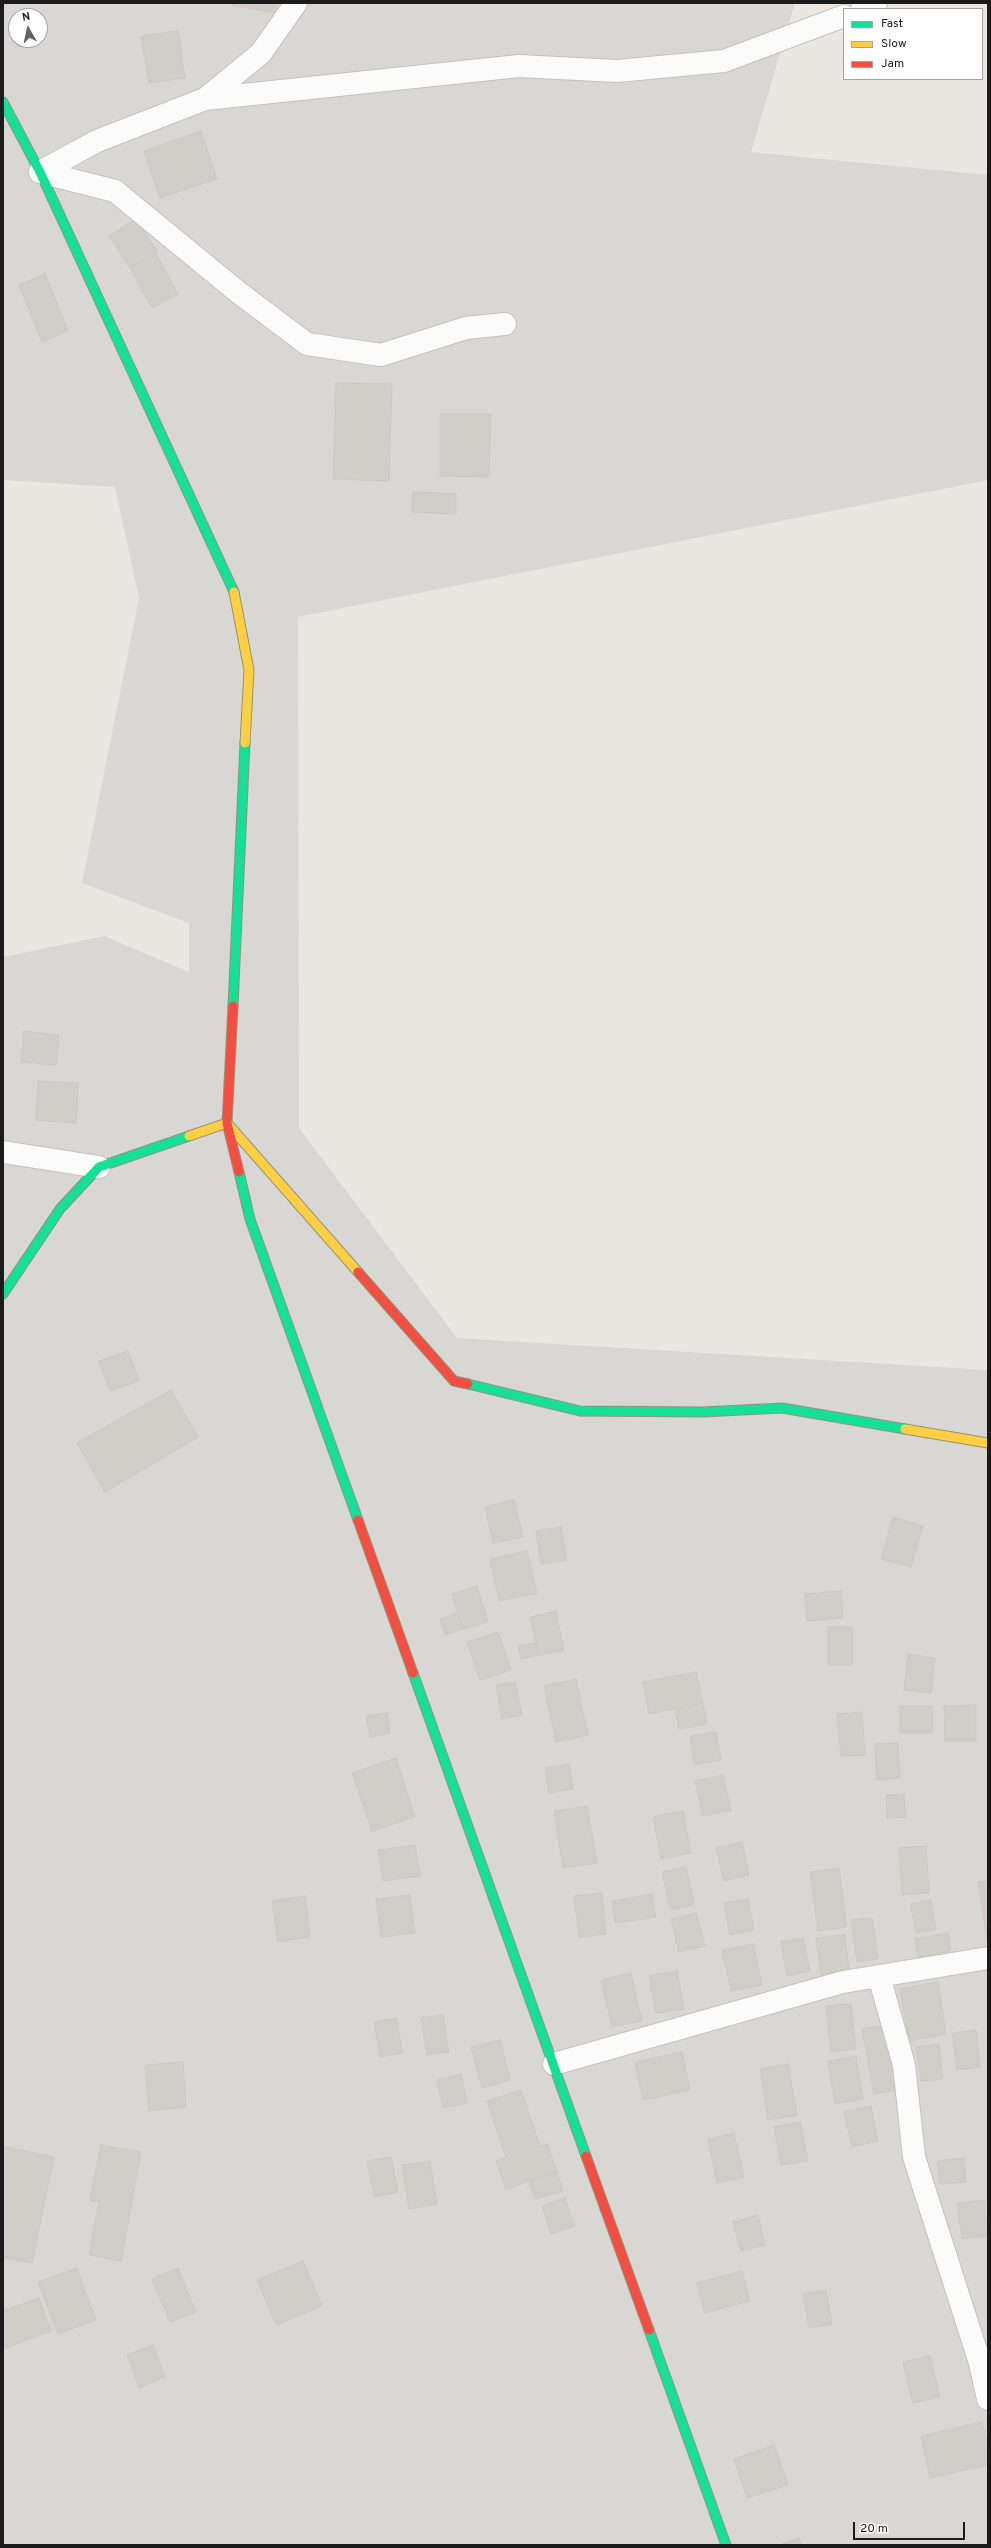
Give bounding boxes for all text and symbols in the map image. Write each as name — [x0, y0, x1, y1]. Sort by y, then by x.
north arrow — [8, 8, 48, 48]
legend — [843, 8, 983, 80]
text: N — [21, 10, 31, 25]
text: Fast — [881, 16, 903, 32]
text: Slow — [881, 36, 907, 52]
text: Jam — [881, 56, 904, 72]
scale bar — [855, 2514, 967, 2540]
text: 20 m — [860, 2521, 888, 2537]

